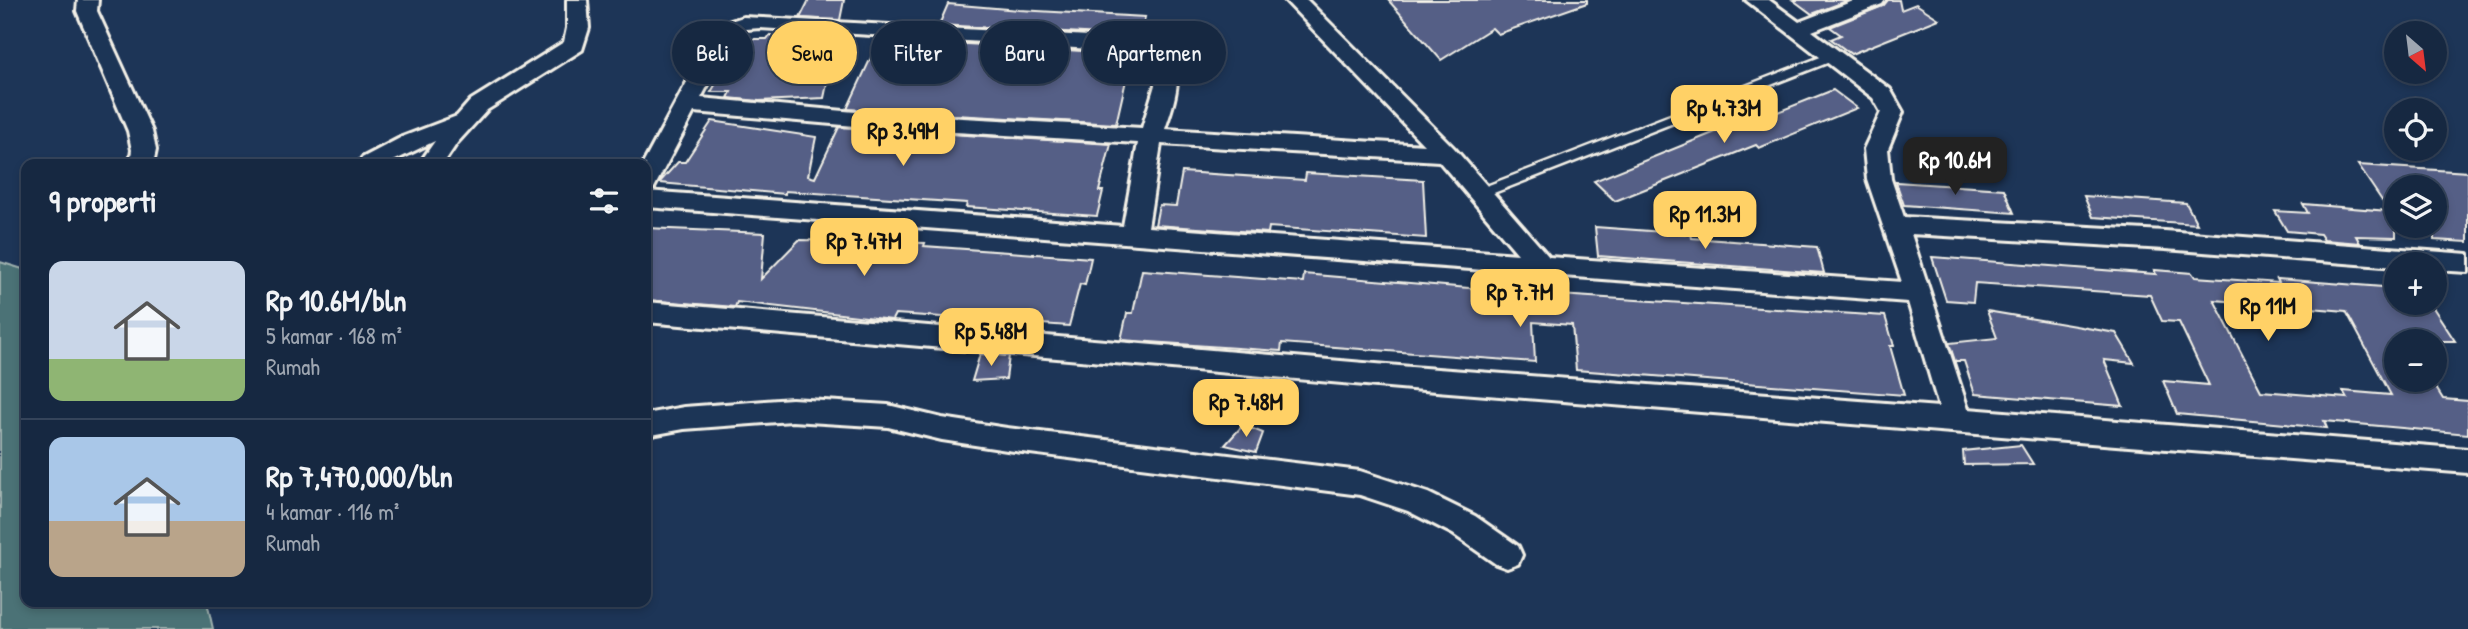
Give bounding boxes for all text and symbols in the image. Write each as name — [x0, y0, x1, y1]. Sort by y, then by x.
chip: Beli — [672, 21, 753, 84]
chip: Sewa — [767, 21, 857, 84]
chip: Filter — [871, 21, 966, 84]
chip: Baru — [980, 21, 1069, 84]
chip: Apartemen — [1083, 21, 1226, 84]
north arrow — [2384, 21, 2446, 84]
map controls — [2384, 21, 2447, 392]
pin: Rp 4.73M — [1652, 86, 1796, 145]
text: Rp 4.73M — [1687, 92, 1761, 123]
button: locate — [2384, 98, 2447, 161]
pin: Rp 3.49M — [831, 108, 975, 168]
text: Rp 3.49M — [867, 115, 939, 146]
pin: Rp 10.6M — [1883, 138, 2027, 197]
text: Rp 10.6M — [1919, 144, 1991, 175]
button: layers — [2384, 175, 2447, 238]
text: 9 properti — [49, 181, 157, 221]
icon: filters — [585, 182, 623, 220]
pin: Rp 11.3M — [1633, 191, 1777, 251]
text: Rp 11.3M — [1669, 198, 1741, 229]
pin: Rp 7.47M — [792, 218, 936, 278]
text: Rp 7.47M — [826, 225, 902, 256]
button: + — [2384, 252, 2447, 315]
pin: Rp 7.7M — [1455, 270, 1585, 329]
text: Rp 7.7M — [1487, 276, 1553, 307]
text: Rp 10.6M/bln — [266, 280, 407, 320]
pin: Rp 11M — [2211, 284, 2325, 343]
icon: home — [105, 289, 189, 373]
text: Rp 11M — [2240, 290, 2296, 321]
pin: Rp 5.48M — [919, 308, 1063, 368]
text: Rp 5.48M — [955, 315, 1027, 346]
text: 5 kamar · 168 m² — [266, 320, 402, 351]
button: − — [2384, 329, 2447, 392]
text: Rumah — [266, 351, 320, 382]
pin: Rp 7.48M — [1174, 380, 1318, 439]
text: Rp 7.48M — [1209, 386, 1283, 417]
text: Rp 7,470,000/bln — [266, 456, 453, 496]
icon: home — [105, 465, 189, 549]
text: 4 kamar · 116 m² — [266, 496, 399, 527]
text: Rumah — [266, 527, 320, 558]

